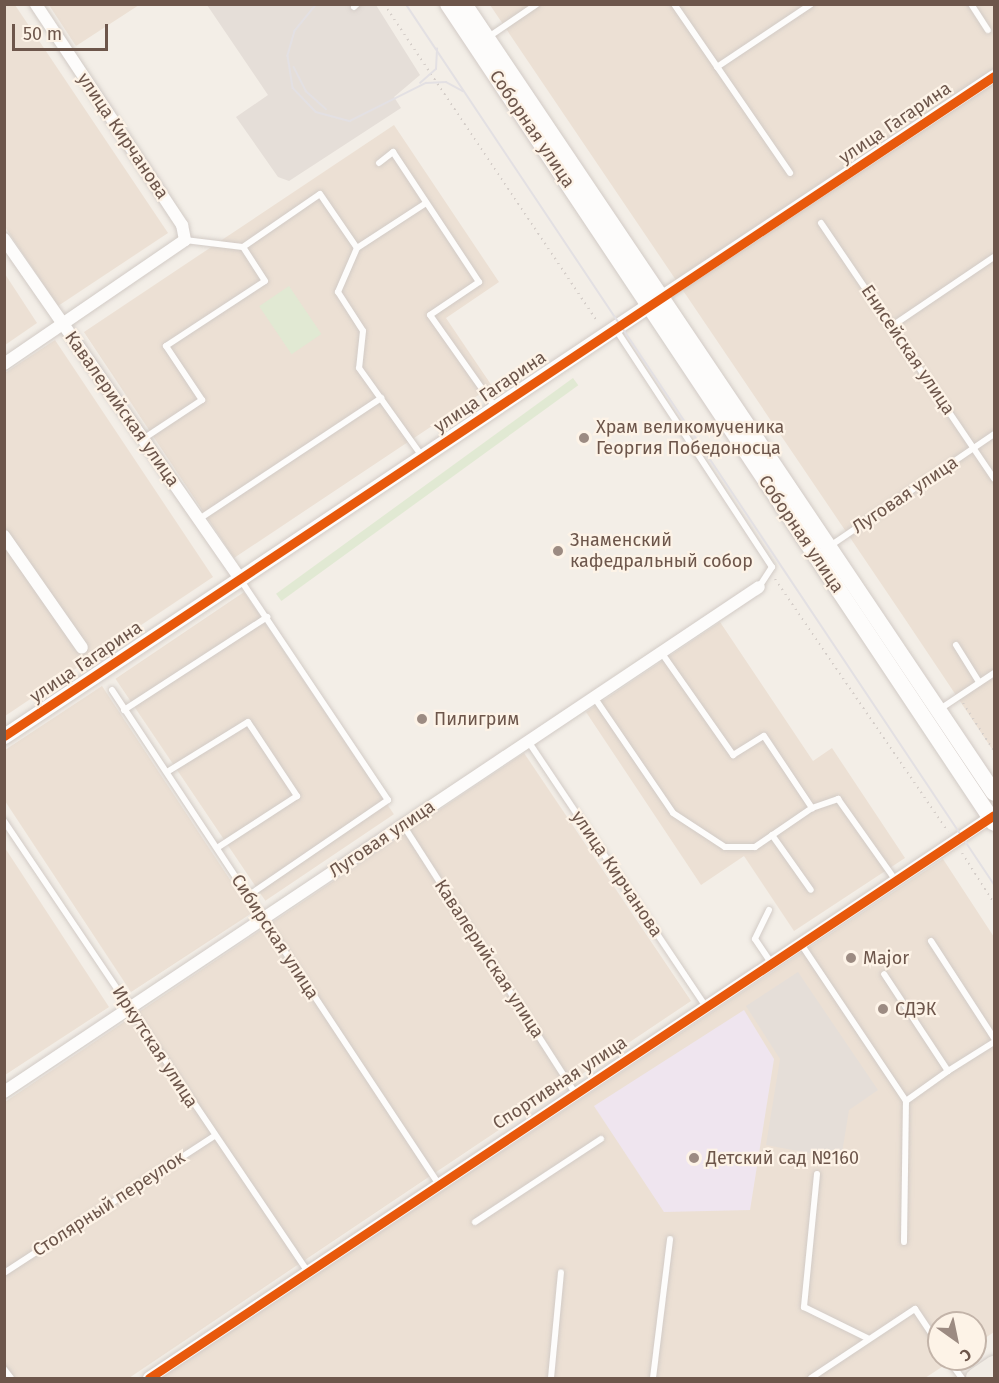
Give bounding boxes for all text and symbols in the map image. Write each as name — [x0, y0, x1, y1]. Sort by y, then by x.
scale bar — [15, 12, 111, 50]
text: 50 m — [23, 23, 62, 45]
street label: Соборная улица — [485, 66, 579, 192]
street label: улица Кирчанова — [73, 69, 173, 203]
street label: улица Гагарина — [835, 77, 955, 169]
street label: Енисейская улица — [857, 281, 959, 419]
street label: Кавалерийская улица — [60, 327, 184, 491]
street label: улица Гагарина — [430, 346, 550, 438]
place label: Храм великомученика Георгия Победоносца — [596, 417, 784, 460]
marker: Храм великомученика Георгия Победоносца — [577, 431, 591, 445]
street label: Луговая улица — [848, 452, 962, 538]
street label: Соборная улица — [754, 471, 848, 597]
place label: Знаменский кафедральный собор — [570, 530, 753, 572]
marker: Знаменский кафедральный собор — [551, 544, 565, 558]
street label: улица Гагарина — [26, 616, 146, 708]
place label: Пилигрим — [434, 708, 519, 730]
marker: Пилигрим — [415, 712, 429, 726]
street label: Луговая улица — [325, 796, 439, 882]
street label: улица Кирчанова — [567, 807, 667, 941]
street label: Сибирская улица — [227, 870, 323, 1004]
street label: Кавалерийская улица — [430, 876, 548, 1042]
place label: Major — [863, 947, 909, 969]
marker: Major — [844, 951, 858, 965]
street label: Иркутская улица — [108, 982, 202, 1112]
place label: СДЭК — [895, 998, 936, 1020]
marker: СДЭК — [876, 1002, 890, 1016]
street label: Спортивная улица — [489, 1032, 631, 1134]
street label: Столярный переулок — [29, 1147, 189, 1261]
place label: Детский сад №160 — [706, 1147, 859, 1169]
marker: Детский сад №160 — [687, 1151, 701, 1165]
north arrow — [927, 1311, 987, 1371]
text: С — [957, 1344, 975, 1365]

